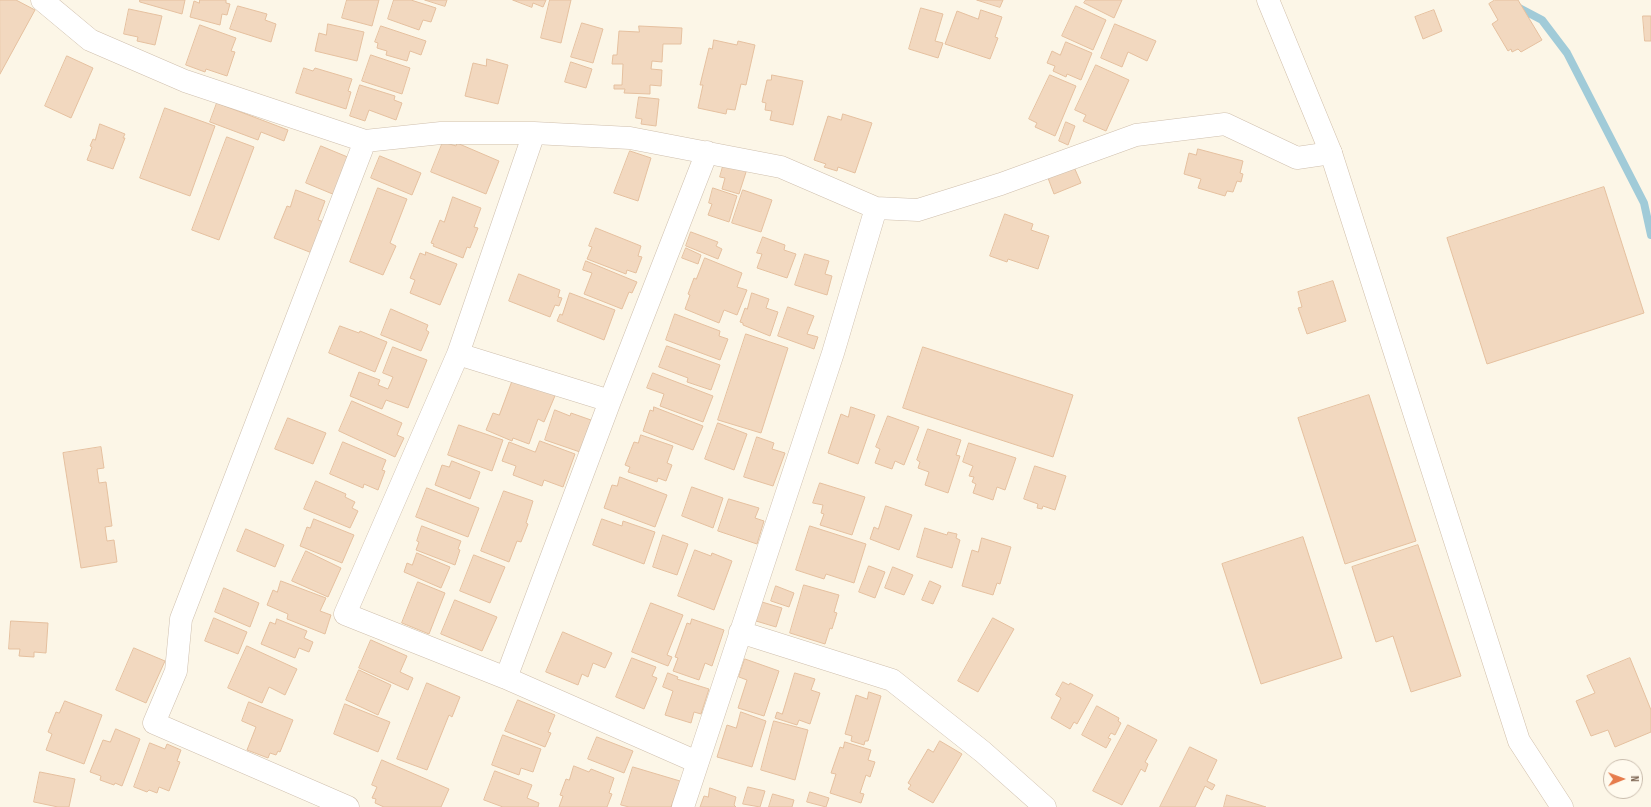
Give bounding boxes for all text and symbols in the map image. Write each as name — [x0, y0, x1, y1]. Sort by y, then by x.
north arrow — [1603, 759, 1643, 799]
text: N — [1628, 776, 1641, 782]

